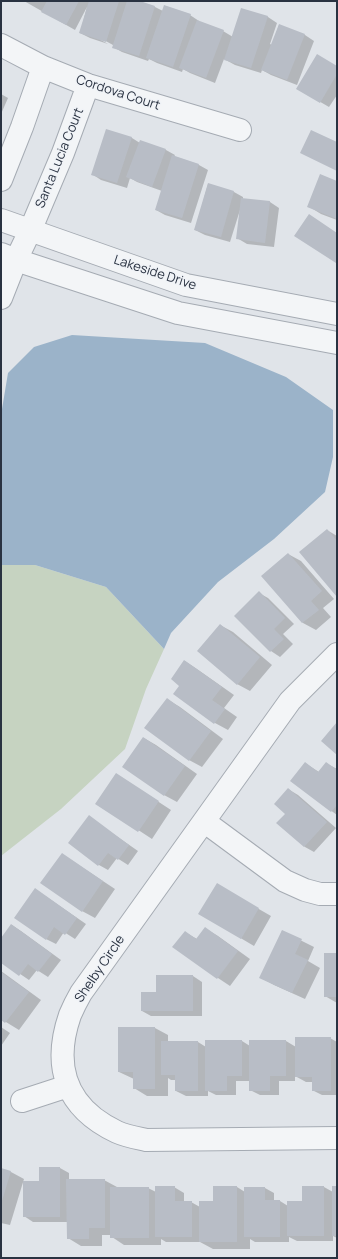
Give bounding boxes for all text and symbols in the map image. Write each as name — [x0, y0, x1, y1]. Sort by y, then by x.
street label: Cordova Court — [74, 72, 162, 114]
street label: Santa Lucia Court — [33, 106, 87, 210]
street label: Lakeside Drive — [112, 252, 198, 294]
street label: Shelby Circle — [72, 932, 128, 1006]

